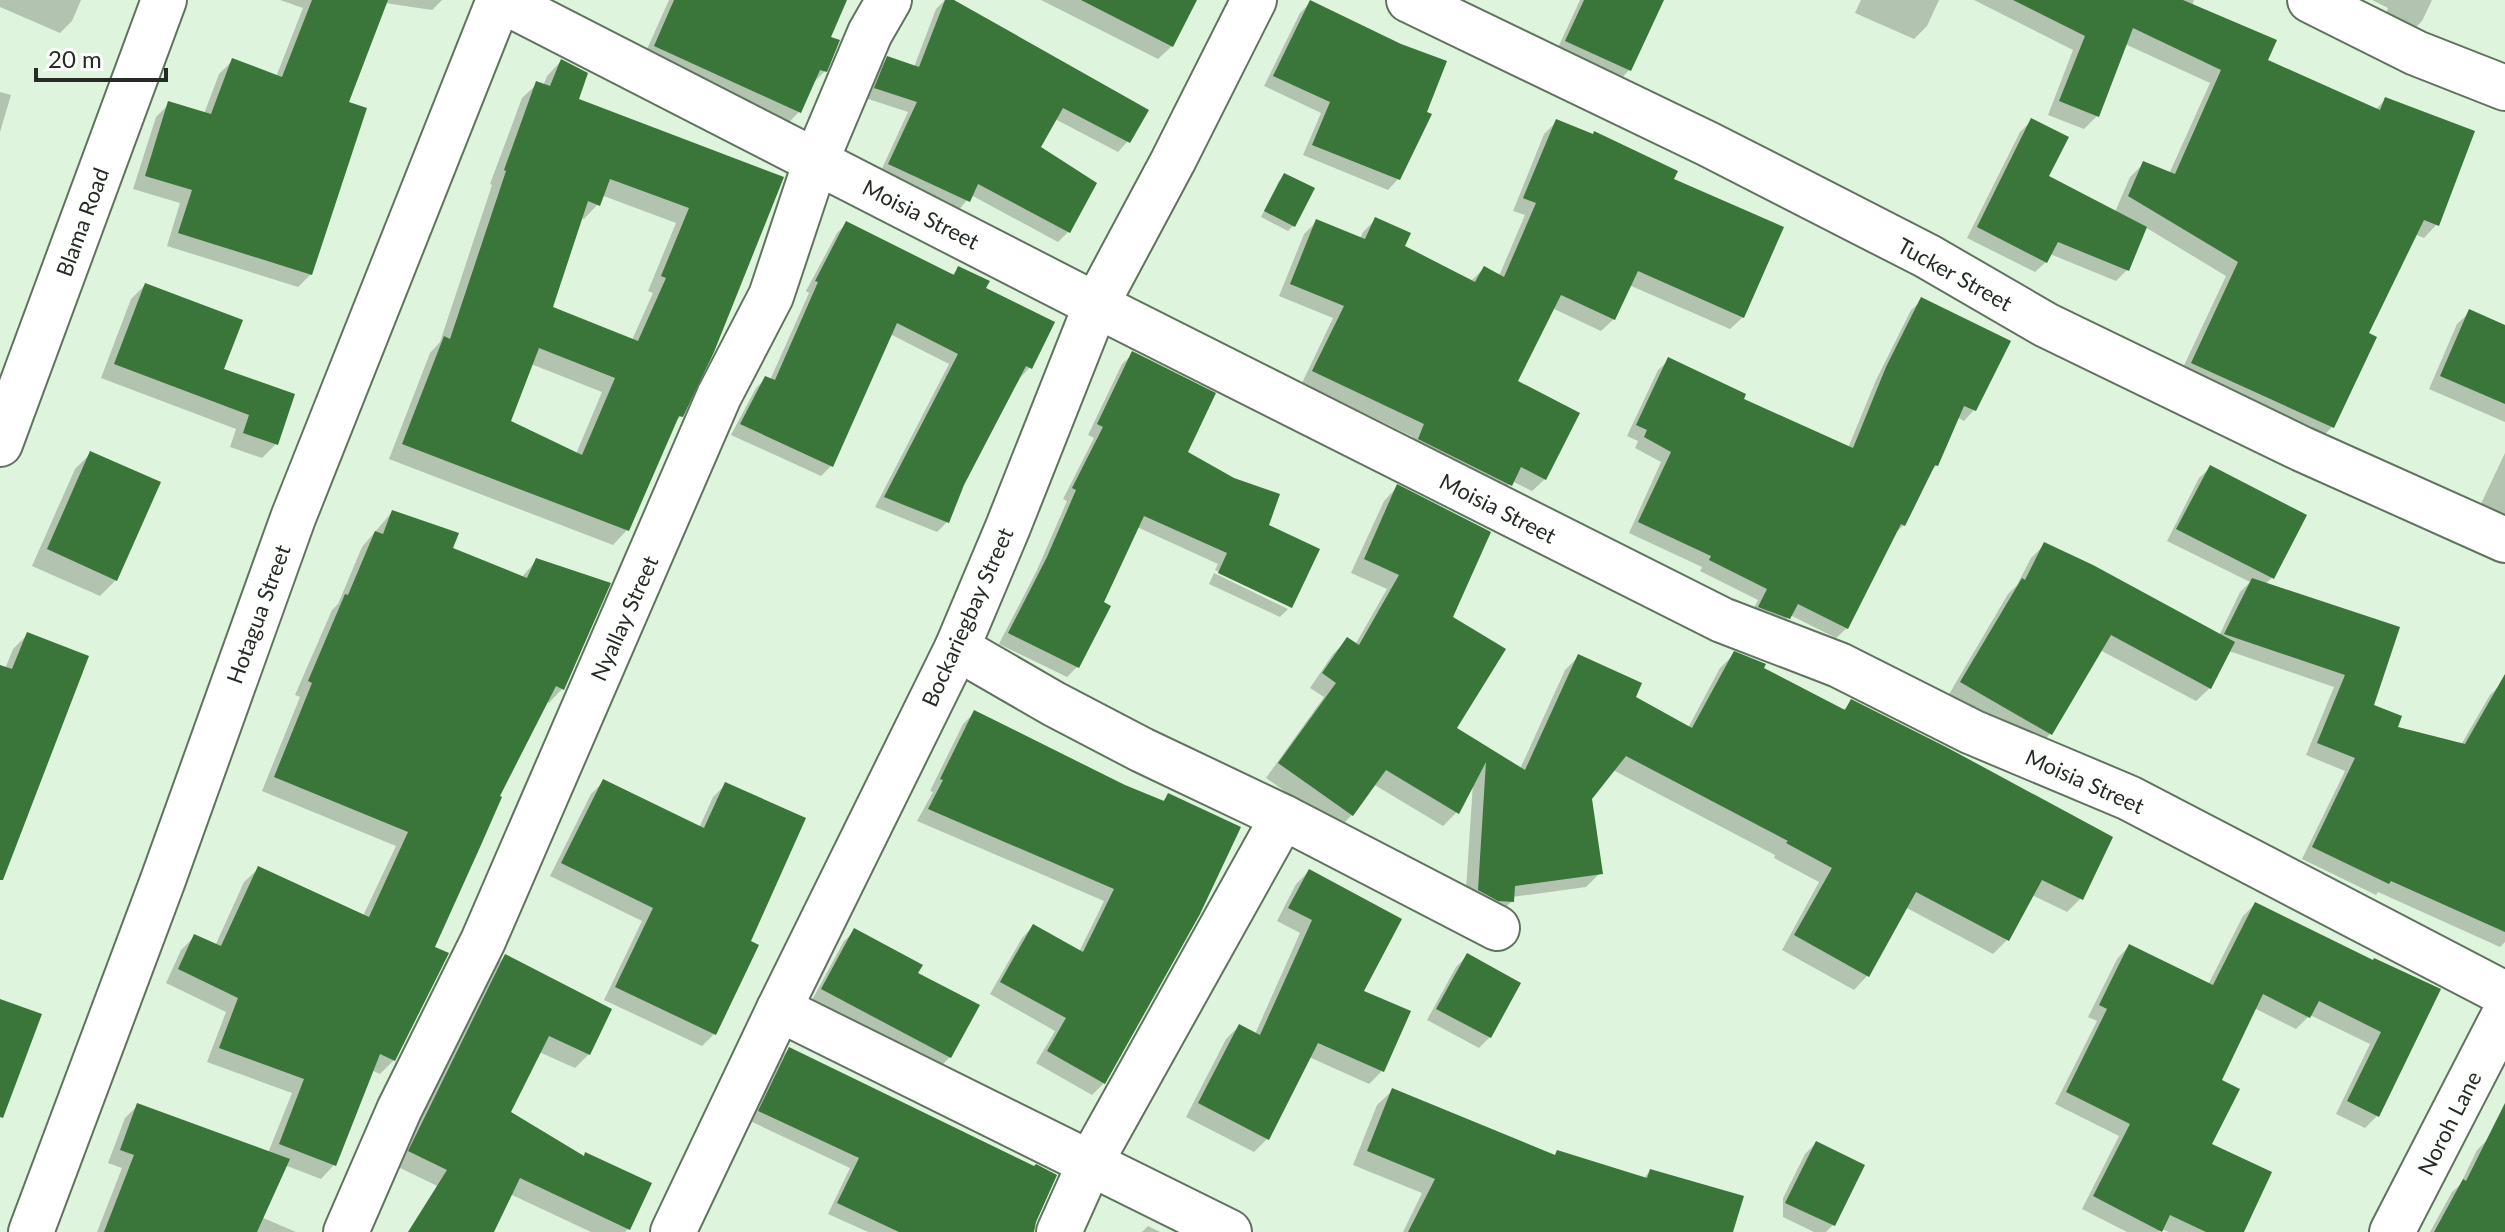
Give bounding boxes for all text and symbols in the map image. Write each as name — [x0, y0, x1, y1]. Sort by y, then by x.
scale bar — [36, 32, 166, 82]
text: 20 m — [48, 44, 102, 73]
street label: Blama Road — [50, 164, 114, 280]
street label: Moisia Street — [858, 173, 984, 255]
street label: Tucker Street — [1893, 231, 2017, 317]
street label: Moisia Street — [1435, 467, 1561, 549]
street label: Bockariegbay Street — [915, 523, 1019, 711]
street label: Hotagua Street — [220, 541, 296, 687]
street label: Nyallay Street — [584, 551, 664, 685]
street label: Moisia Street — [2021, 743, 2149, 819]
street label: Noroh Lane — [2411, 1067, 2487, 1179]

